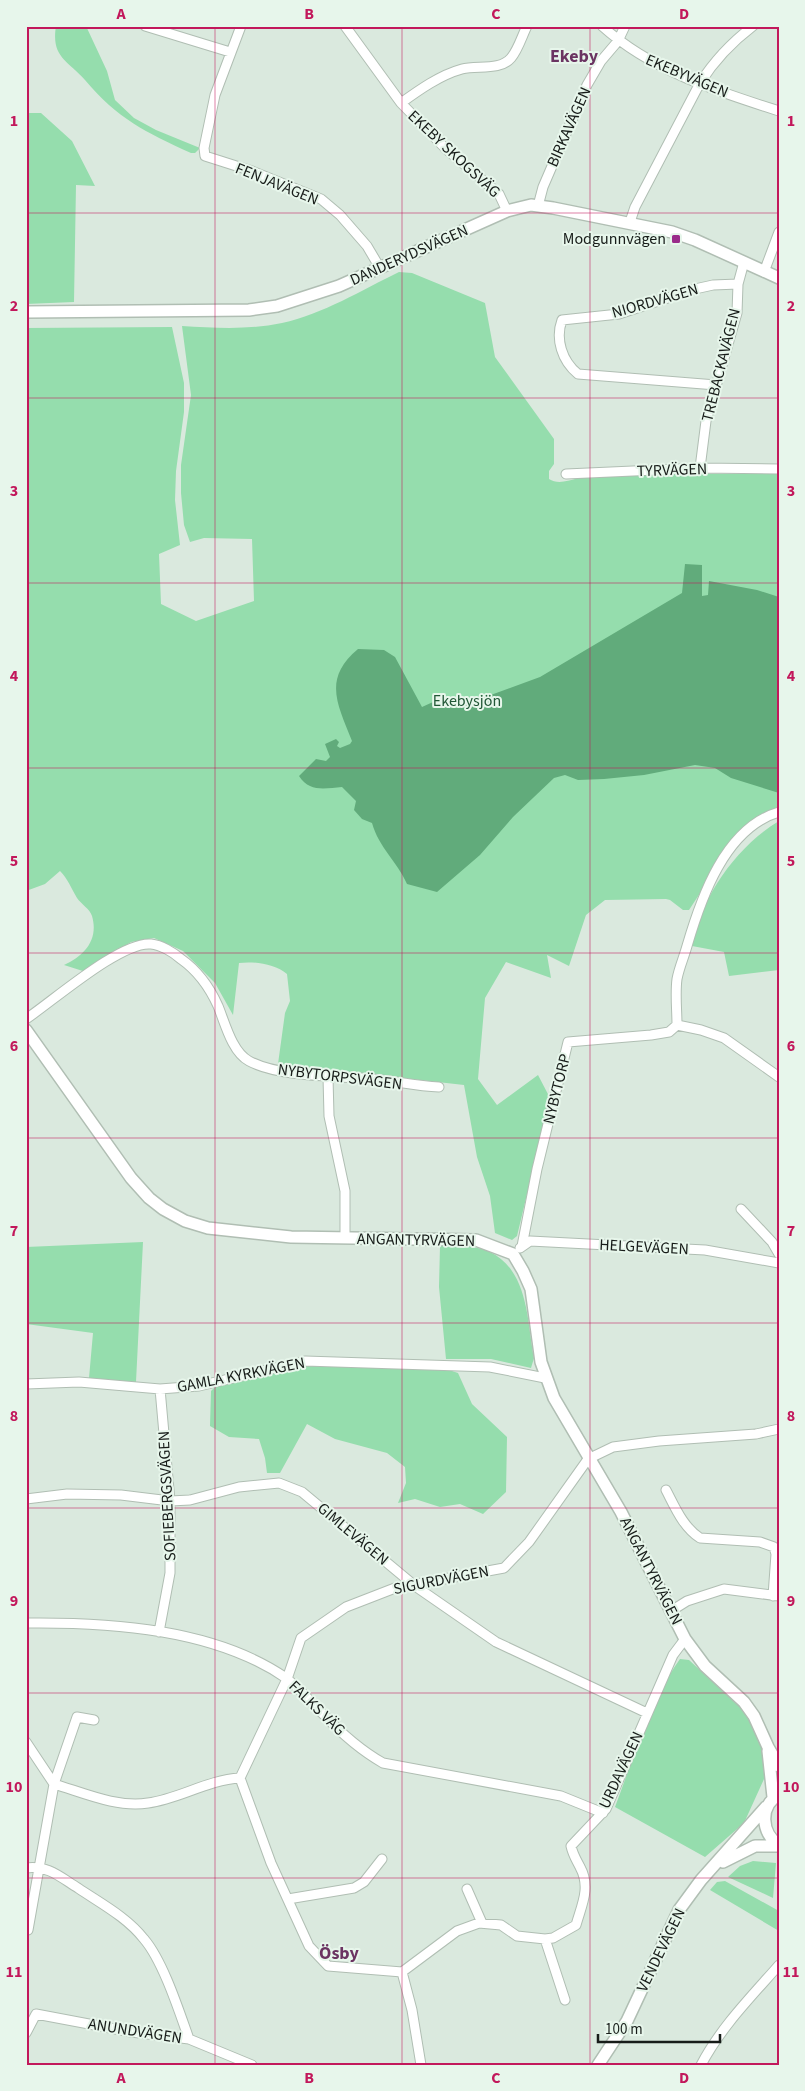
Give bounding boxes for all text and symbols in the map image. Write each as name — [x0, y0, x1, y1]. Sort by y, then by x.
text: A — [115, 3, 126, 25]
text: B — [304, 3, 314, 25]
text: C — [491, 3, 501, 25]
text: D — [679, 3, 689, 25]
district label: Ekeby — [550, 44, 599, 69]
street label: EKEBYVÄGEN — [642, 49, 732, 103]
street label: BIRKAVÄGEN — [542, 83, 596, 171]
street label: EKEBY SKOGSVÄG — [403, 105, 505, 203]
text: 1 — [10, 110, 18, 132]
text: 1 — [787, 110, 795, 132]
street label: FENJAVÄGEN — [232, 157, 322, 211]
street label: DANDERYDSVÄGEN — [346, 219, 472, 291]
place label: Modgunnvägen — [563, 228, 666, 250]
marker: Modgunnvägen — [670, 233, 682, 245]
street label: NIORDVÄGEN — [609, 278, 701, 324]
text: 2 — [10, 295, 18, 317]
text: 2 — [787, 295, 795, 317]
street label: TREBACKAVÄGEN — [696, 306, 746, 424]
street label: TYRVÄGEN — [636, 458, 708, 482]
text: 3 — [10, 480, 18, 502]
text: 3 — [787, 480, 795, 502]
text: 4 — [10, 665, 19, 687]
text: 4 — [787, 665, 796, 687]
park label: Ekebysjön — [433, 690, 501, 712]
text: 5 — [10, 850, 18, 872]
text: 5 — [787, 850, 795, 872]
text: 6 — [10, 1035, 18, 1057]
text: 6 — [787, 1035, 795, 1057]
street label: NYBYTORP — [538, 1052, 576, 1126]
street label: NYBYTORPSVÄGEN — [277, 1058, 403, 1096]
text: 7 — [10, 1220, 18, 1242]
text: 7 — [787, 1220, 795, 1242]
street label: ANGANTYRVÄGEN — [357, 1228, 475, 1252]
street label: HELGEVÄGEN — [599, 1234, 689, 1260]
street label: GAMLA KYRKVÄGEN — [175, 1352, 307, 1398]
text: 8 — [10, 1405, 18, 1427]
text: 8 — [787, 1405, 795, 1427]
street label: SOFIEBERGSVÄGEN — [153, 1430, 181, 1562]
street label: GIMLEVÄGEN — [313, 1498, 393, 1570]
street label: ANGANTYRVÄGEN — [614, 1513, 688, 1629]
street label: SIGURDVÄGEN — [391, 1560, 491, 1600]
text: 9 — [10, 1590, 18, 1612]
text: 9 — [787, 1590, 795, 1612]
street label: FALKS VÄG — [284, 1675, 350, 1741]
street label: URDAVÄGEN — [594, 1728, 648, 1812]
text: 10 — [6, 1776, 22, 1798]
text: 10 — [783, 1776, 799, 1798]
street label: VENDEVÄGEN — [631, 1904, 691, 1996]
district label: Ösby — [319, 1941, 360, 1966]
text: 11 — [6, 1961, 22, 1983]
text: 11 — [783, 1961, 799, 1983]
scale bar — [598, 2011, 720, 2043]
street label: ANUNDVÄGEN — [87, 2013, 183, 2049]
text: 100 m — [605, 2019, 643, 2040]
text: A — [115, 2067, 126, 2089]
text: B — [304, 2067, 314, 2089]
text: C — [491, 2067, 501, 2089]
text: D — [679, 2067, 689, 2089]

